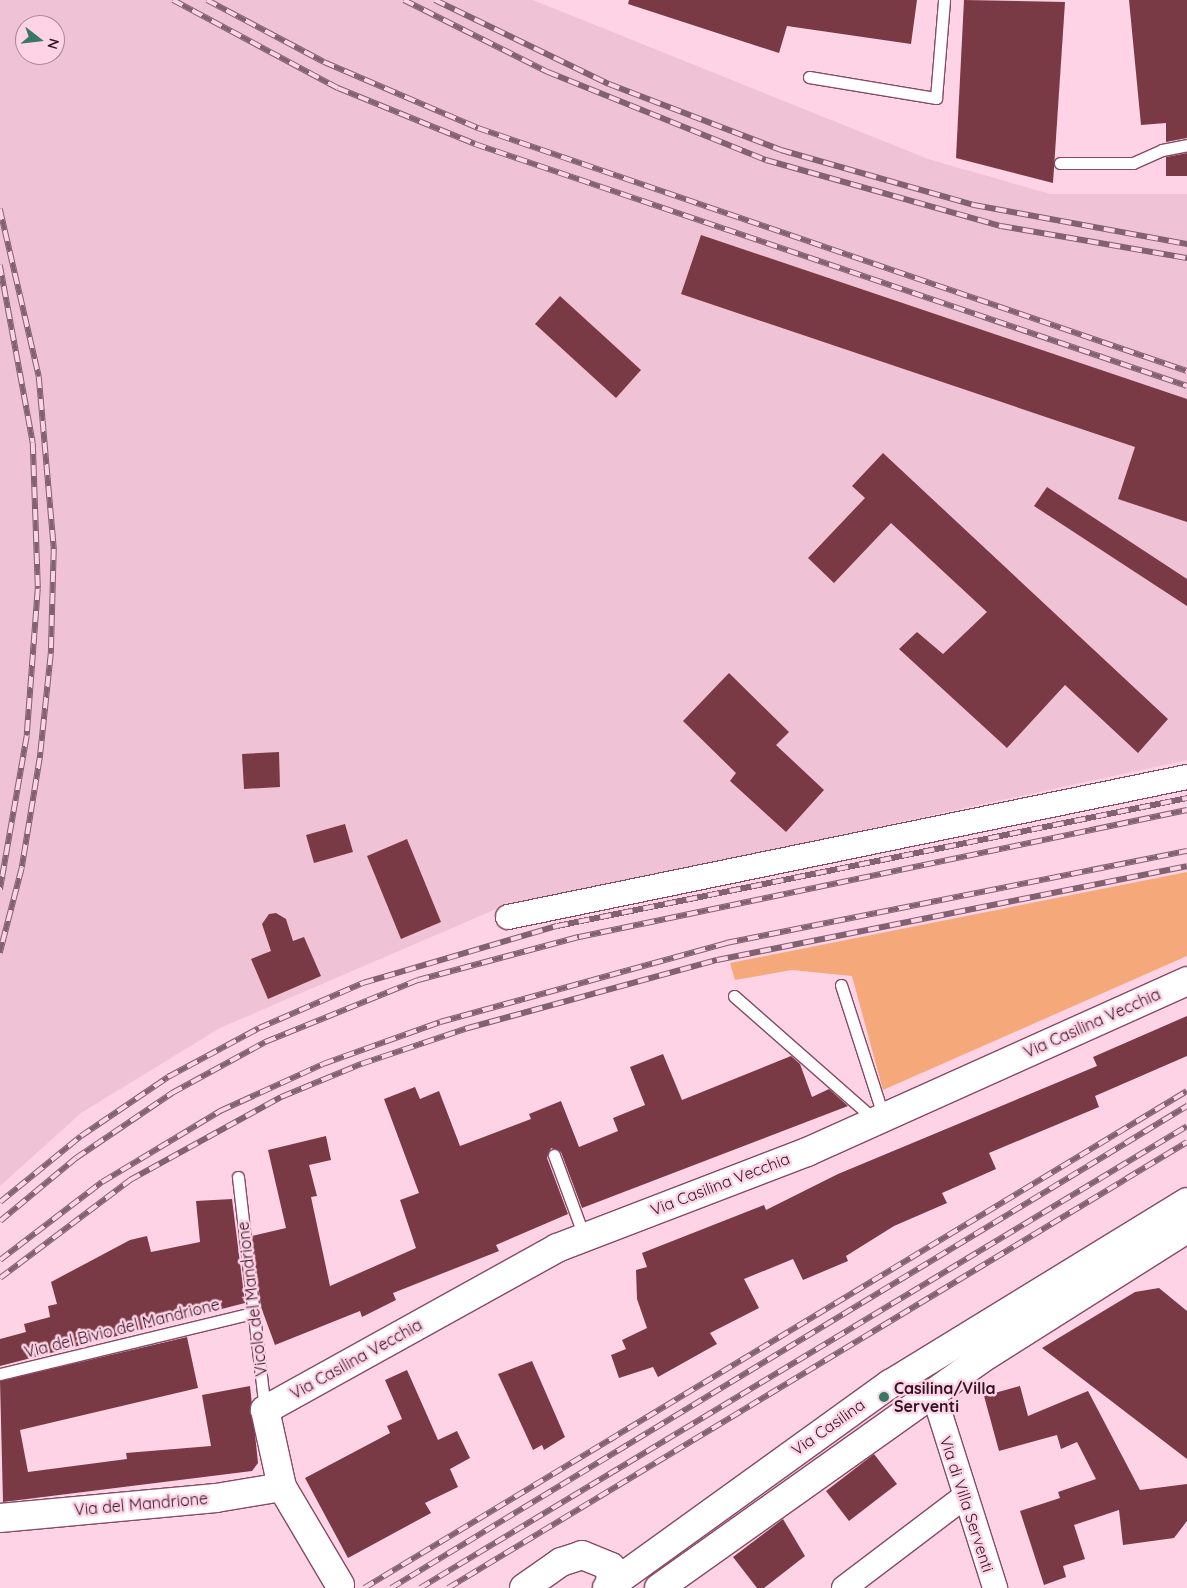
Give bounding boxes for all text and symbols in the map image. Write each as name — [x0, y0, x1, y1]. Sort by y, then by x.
north arrow — [15, 15, 65, 65]
text: N — [43, 36, 64, 51]
street label: Via Casilina Vecchia — [1021, 984, 1163, 1062]
street label: Via Casilina Vecchia — [648, 1149, 792, 1219]
street label: Vicolo del Mandrione — [233, 1221, 271, 1377]
street label: Via del Bivio del Mandrione — [22, 1294, 222, 1362]
street label: Via Casilina Vecchia — [287, 1315, 425, 1403]
place label: Casilina/Villa Serventi — [894, 1378, 996, 1416]
marker: Casilina/Villa Serventi — [878, 1391, 890, 1403]
street label: Via Casilina — [788, 1395, 868, 1459]
street label: Via di Villa Serventi — [936, 1434, 998, 1574]
street label: Via del Mandrione — [73, 1489, 209, 1519]

